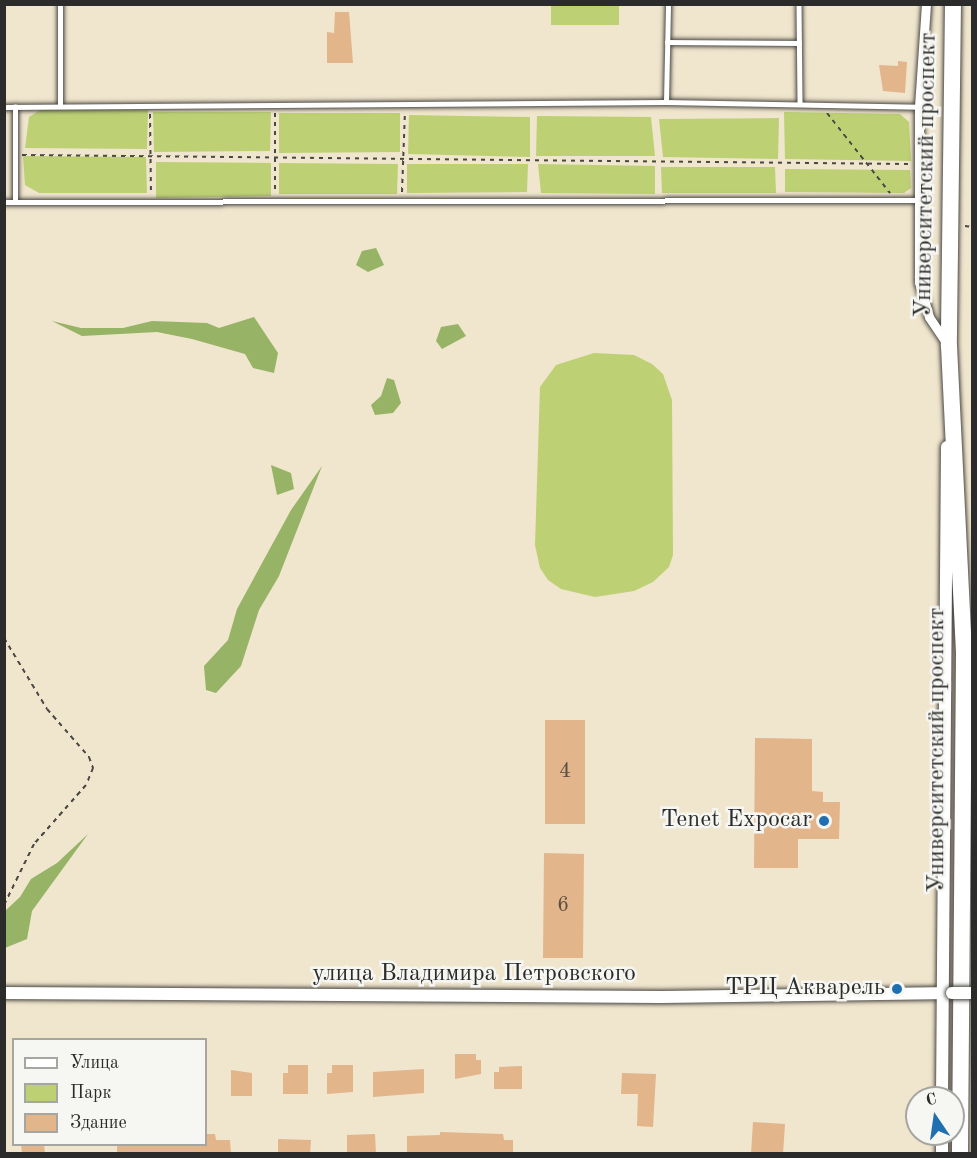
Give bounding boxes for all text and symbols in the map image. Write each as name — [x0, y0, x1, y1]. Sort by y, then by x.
street label: Университетский проспект — [910, 32, 944, 318]
street label: Университетский проспект — [924, 607, 952, 893]
house number: 4 — [559, 759, 571, 785]
place label: Tenet Expocar — [661, 807, 812, 835]
marker: Tenet Expocar — [817, 814, 831, 828]
house number: 6 — [557, 893, 569, 919]
street label: улица Владимира Петровского — [312, 961, 636, 989]
place label: ТРЦ Акварель — [725, 975, 885, 1003]
marker: ТРЦ Акварель — [890, 982, 904, 996]
legend — [12, 1038, 207, 1146]
text: Улица — [70, 1054, 119, 1072]
text: Парк — [70, 1084, 111, 1102]
north arrow — [905, 1086, 965, 1146]
text: С — [924, 1091, 938, 1109]
text: Здание — [70, 1114, 127, 1132]

